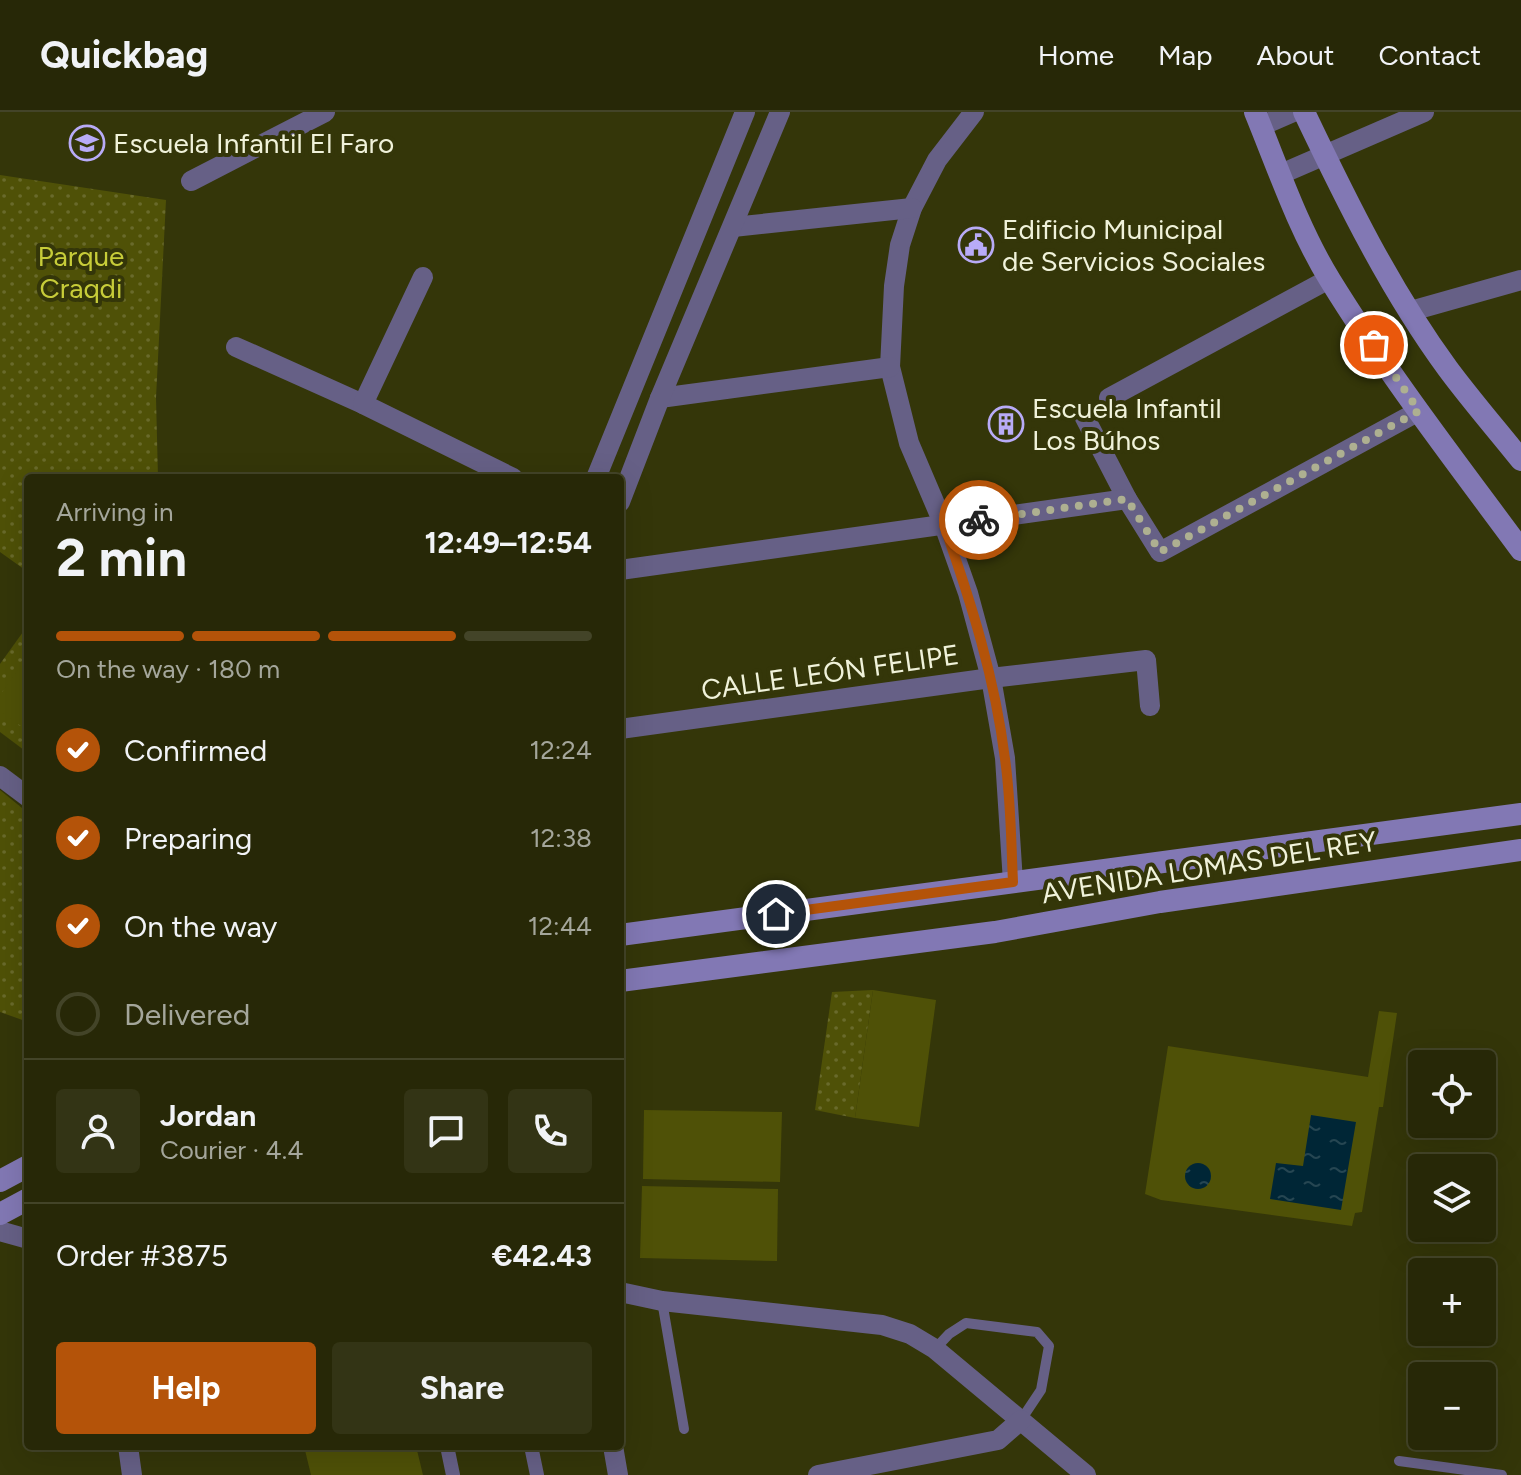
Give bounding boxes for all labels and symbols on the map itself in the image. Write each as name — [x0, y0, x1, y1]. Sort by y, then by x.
school or university icon: Escuela Infantil El Faro — [68, 124, 106, 162]
place label: Escuela Infantil El Faro — [113, 126, 394, 160]
place label: Edificio Municipal de Servicios Sociales — [1002, 212, 1265, 278]
public building icon: Edificio Municipal de Servicios Sociales — [957, 226, 995, 264]
park label: Parque Craqdi — [38, 239, 124, 305]
pin — [1340, 311, 1408, 379]
place label: Escuela Infantil Los Búhos — [1032, 391, 1222, 457]
building icon: Escuela Infantil Los Búhos — [987, 405, 1025, 443]
courier — [939, 480, 1019, 560]
street label: CALLE LEÓN FELIPE — [699, 637, 961, 707]
street label: AVENIDA LOMAS DEL REY — [1039, 824, 1379, 910]
pin — [742, 880, 810, 948]

